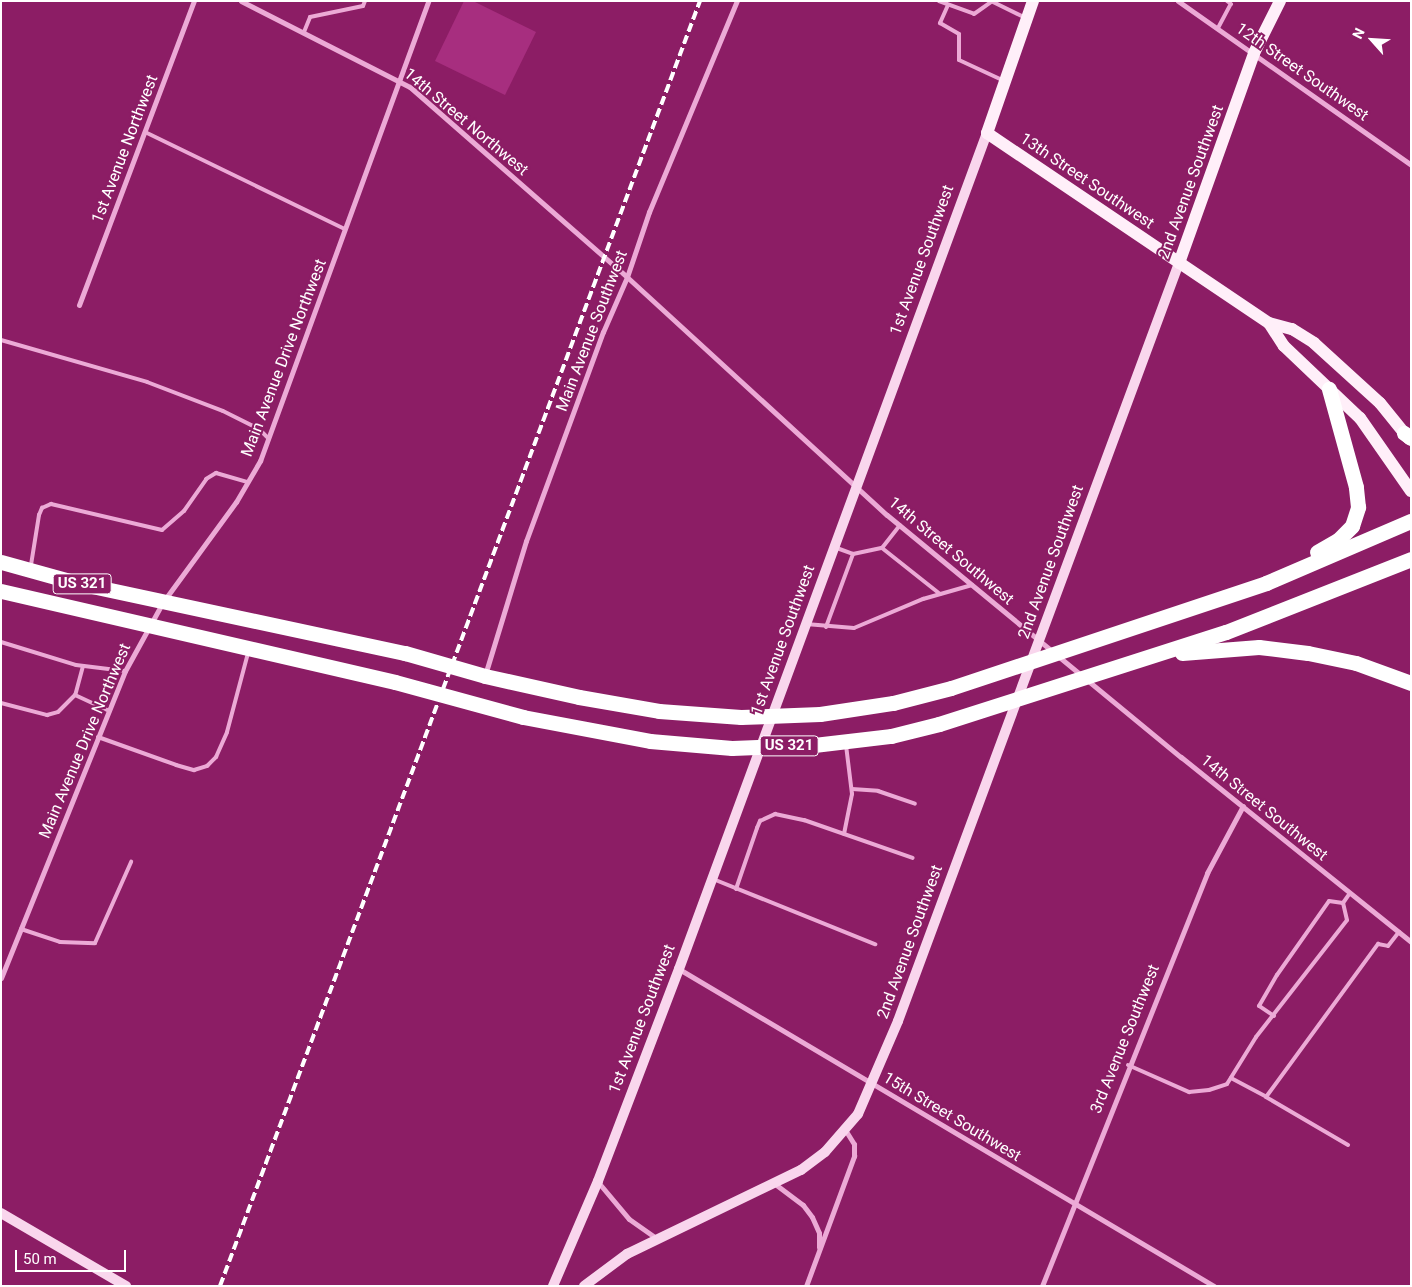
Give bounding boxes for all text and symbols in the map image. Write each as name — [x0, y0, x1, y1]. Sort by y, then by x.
north arrow — [1347, 15, 1397, 65]
street label: 12th Street Southwest — [1232, 19, 1372, 125]
text: N — [1349, 25, 1368, 41]
street label: 14th Street Northwest — [400, 64, 532, 180]
street label: 1st Avenue Northwest — [88, 72, 162, 226]
street label: 2nd Avenue Southwest — [1154, 102, 1228, 262]
street label: 13th Street Southwest — [1016, 129, 1158, 233]
street label: 1st Avenue Southwest — [886, 182, 958, 338]
street label: Main Avenue Southwest — [552, 248, 632, 414]
street label: Main Avenue Drive Northwest — [237, 257, 331, 459]
street label: 2nd Avenue Southwest — [1014, 482, 1088, 642]
street label: 14th Street Southwest — [884, 493, 1018, 609]
street label: 1st Avenue Southwest — [747, 562, 819, 718]
road number: US 321 — [52, 572, 112, 596]
street label: Main Avenue Drive Northwest — [35, 641, 135, 841]
road number: US 321 — [759, 734, 819, 758]
street label: 14th Street Southwest — [1197, 751, 1331, 865]
street label: 2nd Avenue Southwest — [873, 862, 947, 1022]
street label: 1st Avenue Southwest — [605, 942, 679, 1096]
street label: 3rd Avenue Southwest — [1086, 962, 1164, 1116]
street label: 15th Street Southwest — [879, 1068, 1025, 1166]
scale bar — [18, 1240, 129, 1272]
text: 50 m — [23, 1250, 57, 1268]

